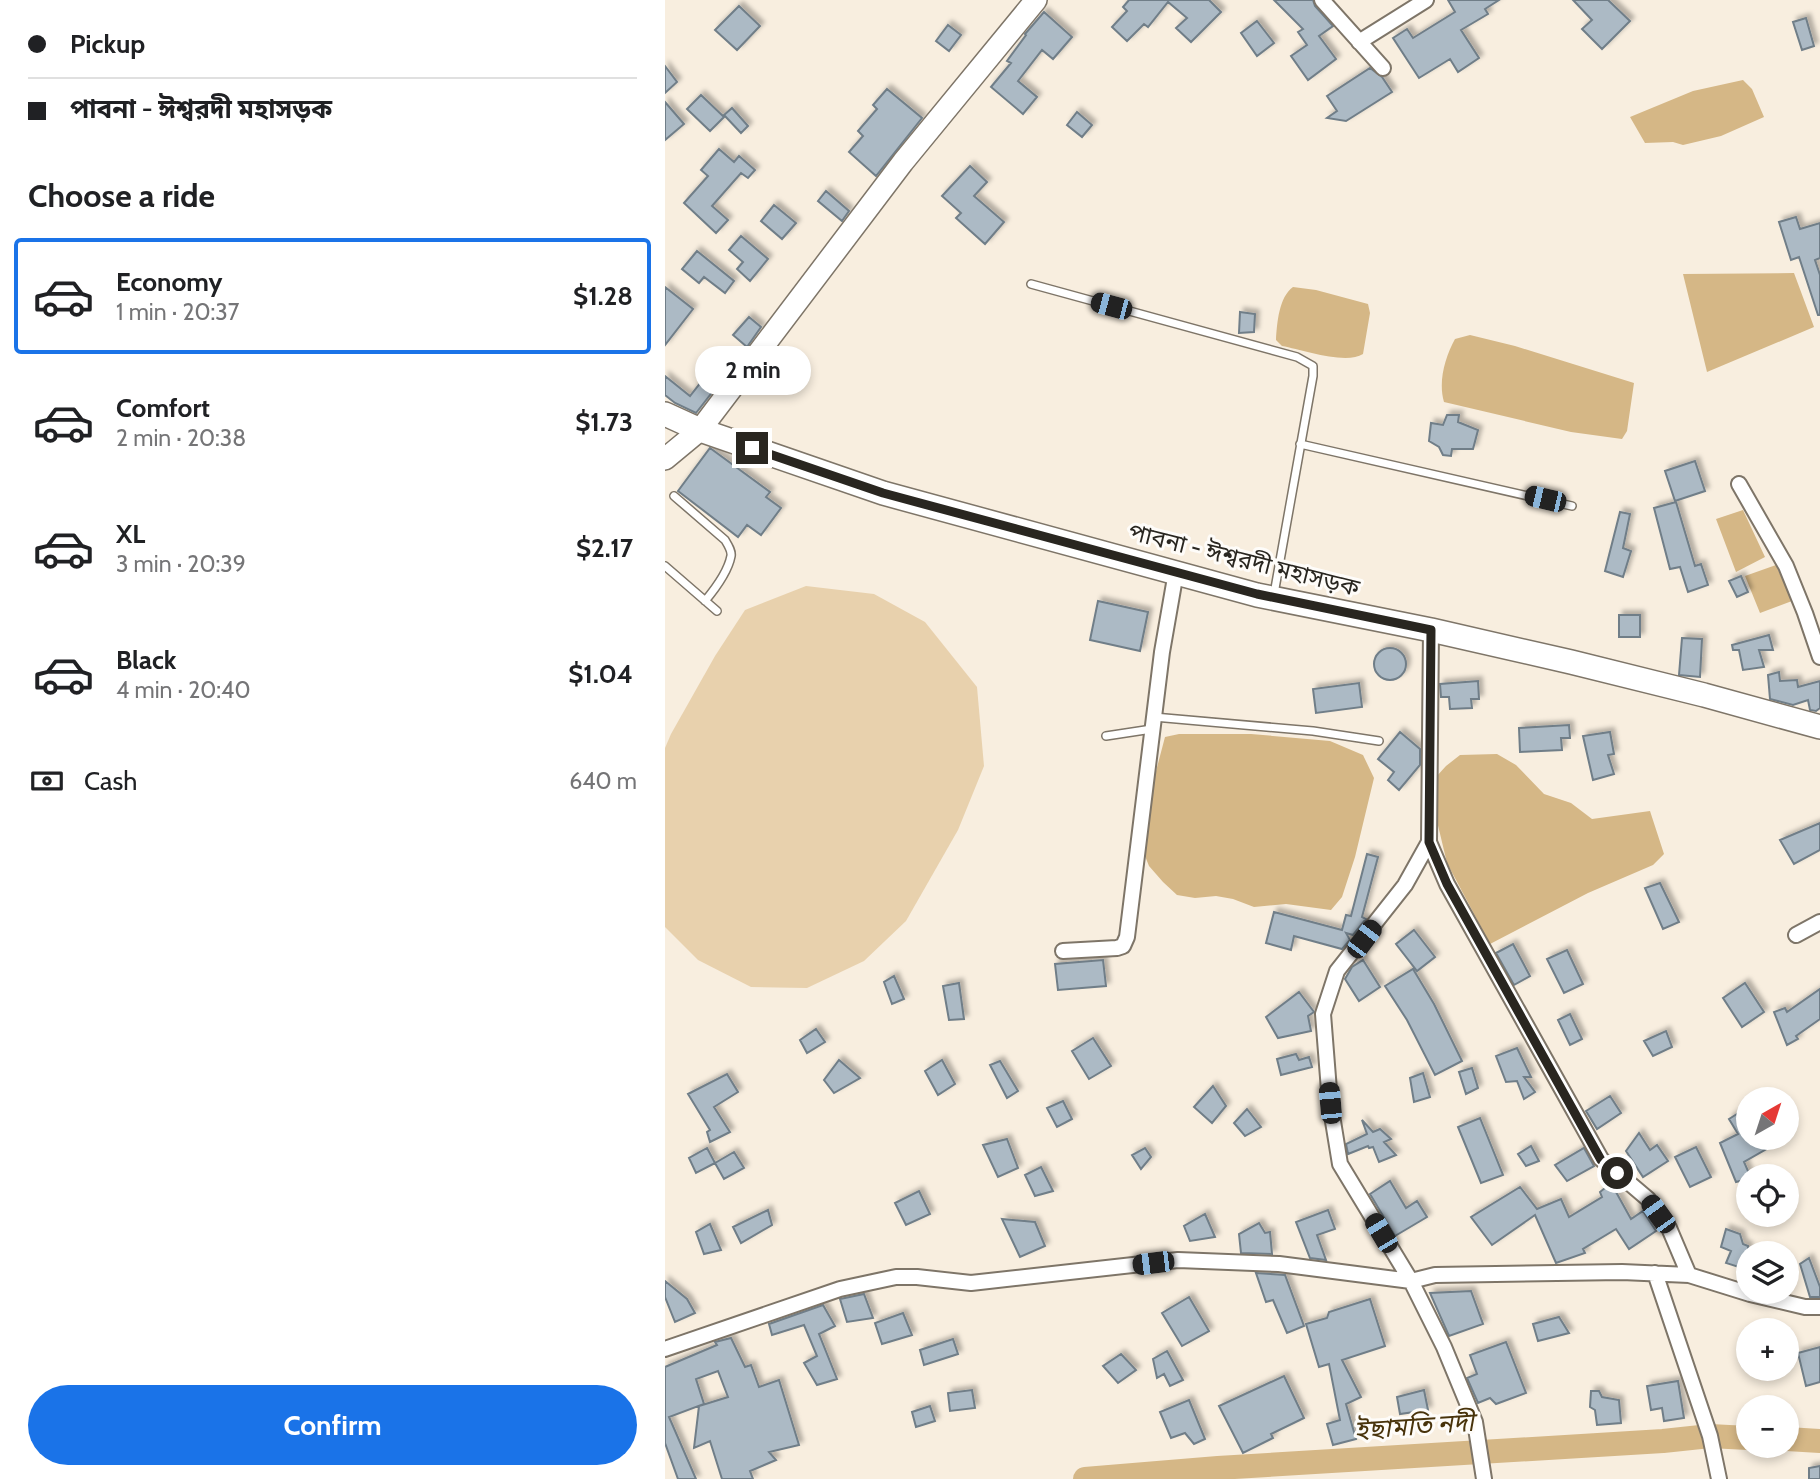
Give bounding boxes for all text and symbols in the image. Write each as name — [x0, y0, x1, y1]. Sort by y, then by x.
text: Pickup — [70, 28, 145, 60]
text: পাবনা - ঈশ্বরদী মহাসড়ক — [70, 93, 332, 125]
text: Choose a ride — [28, 176, 215, 215]
icon: car — [32, 265, 95, 328]
text: Economy — [116, 266, 222, 298]
text: $1.28 — [573, 280, 633, 312]
car — [1088, 290, 1135, 322]
text: 1 min · 20:37 — [116, 298, 239, 326]
callout: 2 min — [694, 346, 810, 396]
text: 2 min — [725, 356, 781, 384]
icon: car — [32, 391, 95, 454]
text: Comfort — [116, 392, 210, 424]
text: $1.73 — [575, 406, 633, 438]
text: 2 min · 20:38 — [116, 424, 246, 452]
route end — [736, 432, 768, 464]
car — [1523, 484, 1568, 514]
icon: car — [32, 517, 95, 580]
street label: পাবনা - ঈশ্বরদী মহাসড়ক — [1126, 517, 1363, 602]
text: XL — [116, 518, 145, 550]
text: $2.17 — [576, 532, 633, 564]
text: 3 min · 20:39 — [116, 550, 246, 578]
icon: car — [32, 643, 95, 706]
text: Black — [116, 644, 176, 676]
text: $1.04 — [568, 658, 633, 690]
text: 4 min · 20:40 — [116, 676, 250, 704]
icon: cash — [28, 762, 66, 800]
text: Cash — [84, 765, 137, 797]
text: 640 m — [569, 767, 637, 795]
car — [1343, 916, 1386, 962]
car — [1318, 1081, 1343, 1125]
north arrow — [1736, 1087, 1799, 1150]
map controls — [1736, 1087, 1799, 1458]
route start — [1601, 1157, 1633, 1189]
button: locate — [1736, 1164, 1799, 1227]
car — [1638, 1191, 1679, 1237]
car — [1362, 1210, 1401, 1256]
button: layers — [1736, 1241, 1799, 1304]
car — [1131, 1250, 1176, 1276]
button: + — [1736, 1318, 1799, 1381]
button: Confirm — [28, 1385, 637, 1465]
button: − — [1736, 1395, 1799, 1458]
water label: ইছামতি নদী — [1353, 1405, 1480, 1446]

